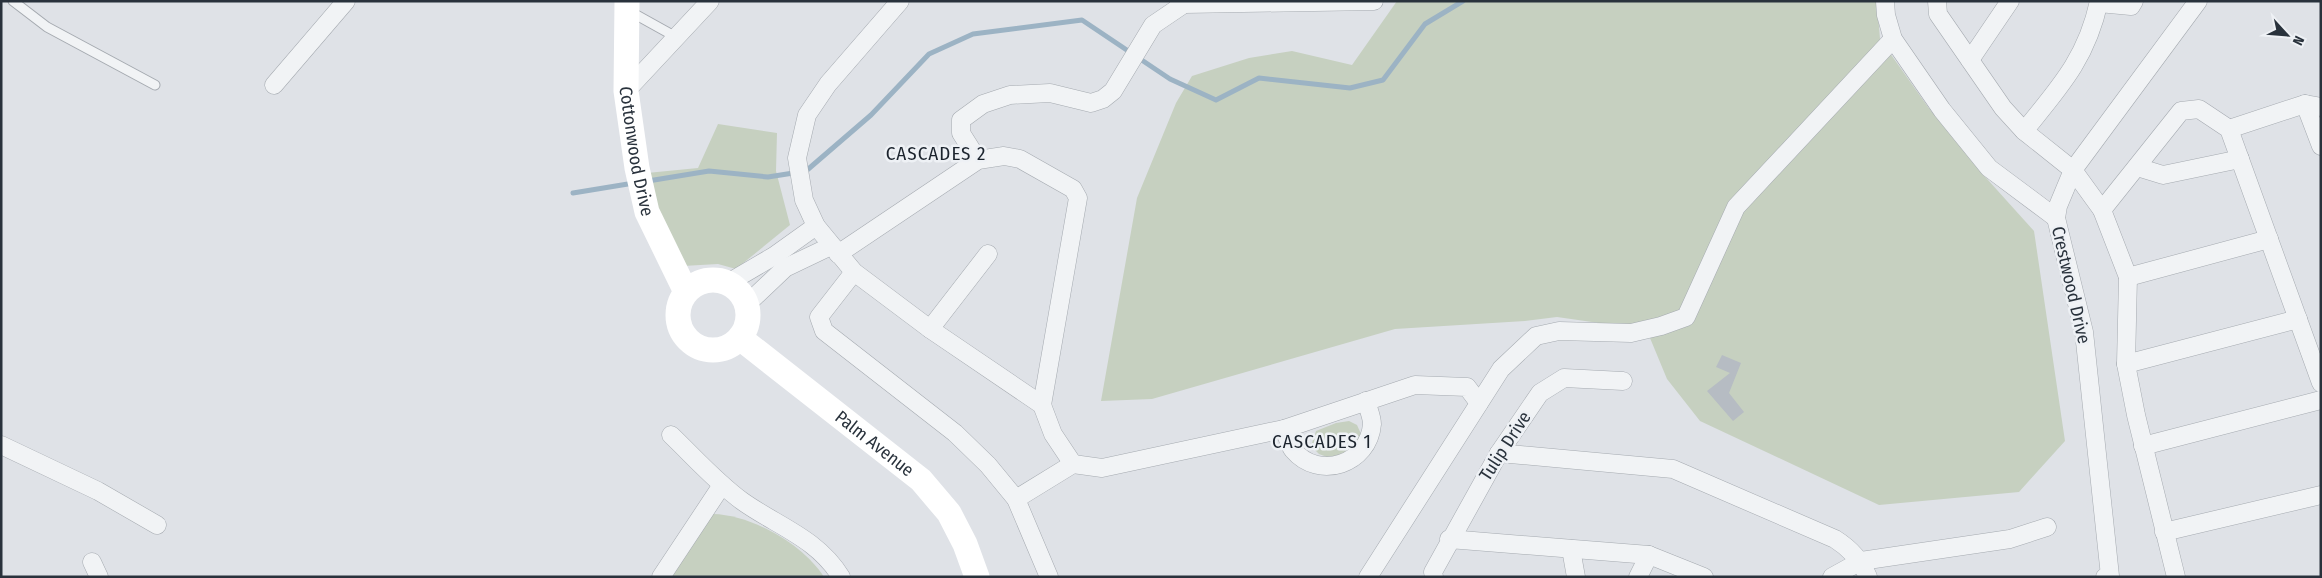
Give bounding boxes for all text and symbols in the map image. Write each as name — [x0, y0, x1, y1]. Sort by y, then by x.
north arrow — [2262, 10, 2312, 60]
text: N — [2289, 33, 2308, 48]
street label: Cottonwood Drive — [615, 86, 659, 218]
district label: CASCADES 2 — [886, 142, 986, 165]
street label: Crestwood Drive — [2047, 224, 2095, 346]
street label: Palm Avenue — [831, 406, 918, 481]
street label: Tulip Drive — [1474, 407, 1536, 485]
district label: CASCADES 1 — [1272, 430, 1372, 453]

